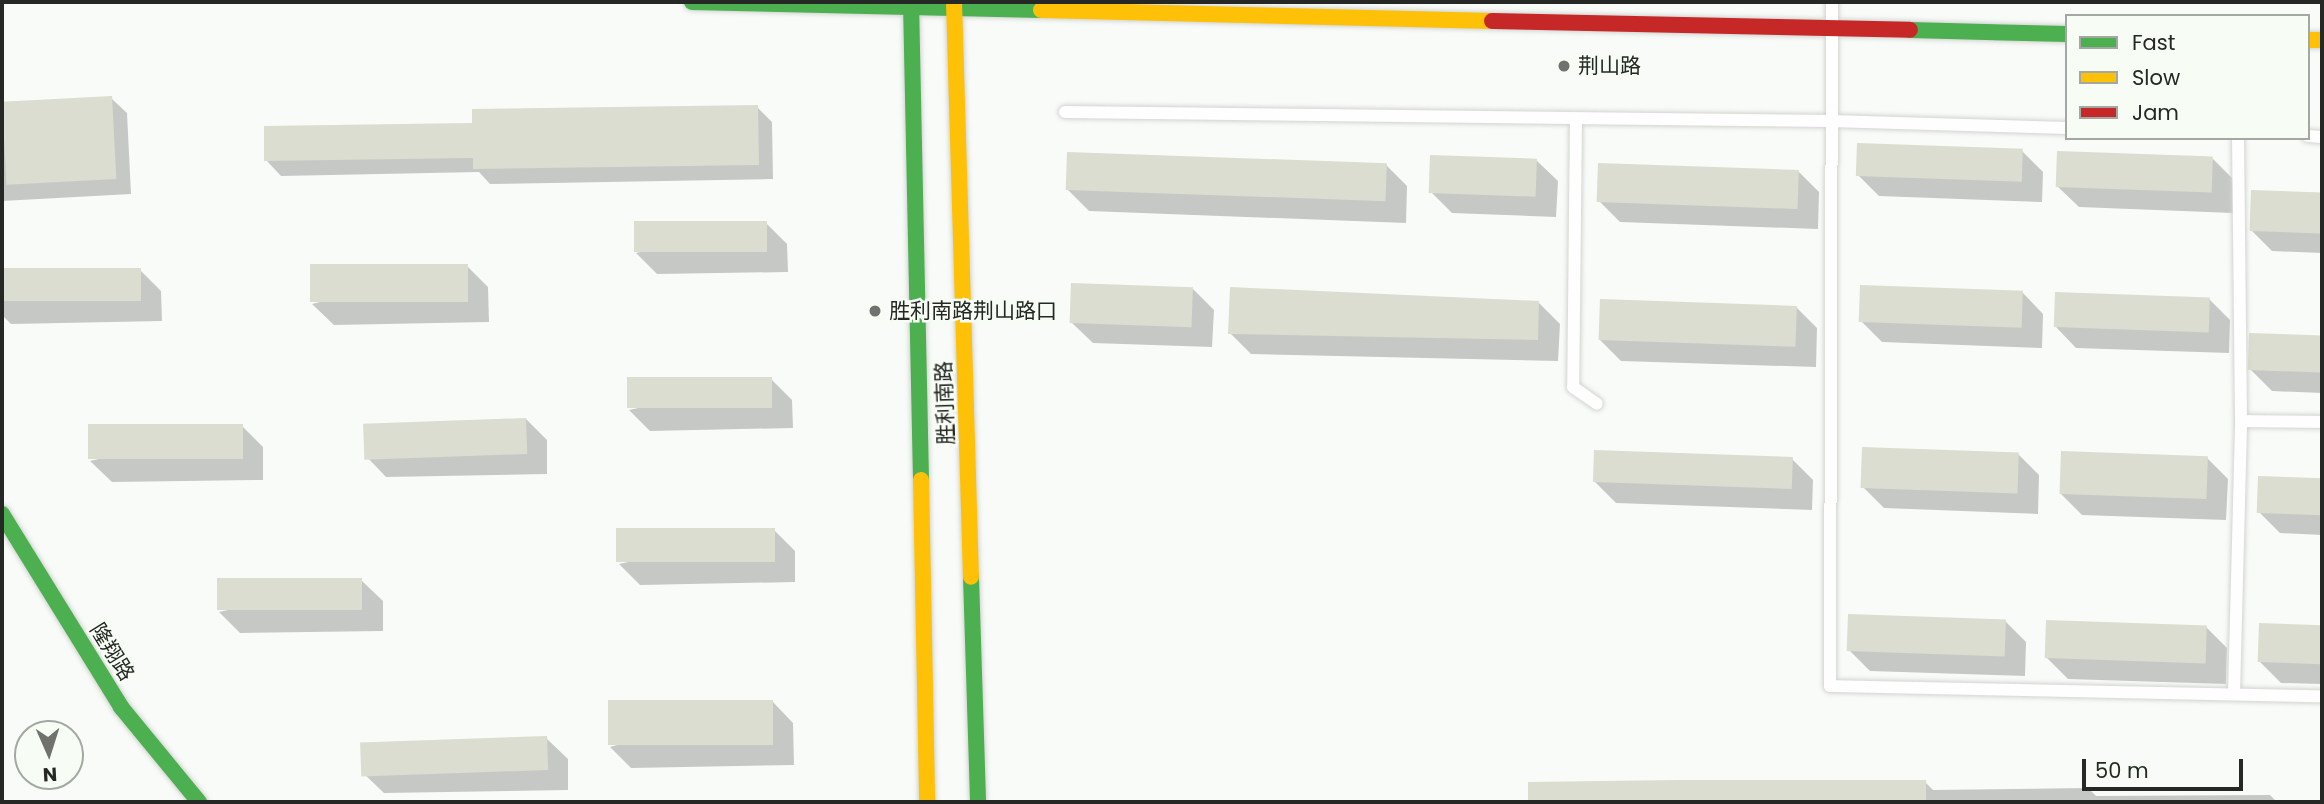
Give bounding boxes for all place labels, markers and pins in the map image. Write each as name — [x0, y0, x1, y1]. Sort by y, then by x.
place label: 荆山路 — [1578, 53, 1641, 79]
marker: 荆山路 — [1556, 58, 1572, 74]
place label: 胜利南路荆山路口 — [889, 298, 1057, 324]
marker: 胜利南路荆山路口 — [867, 303, 883, 319]

